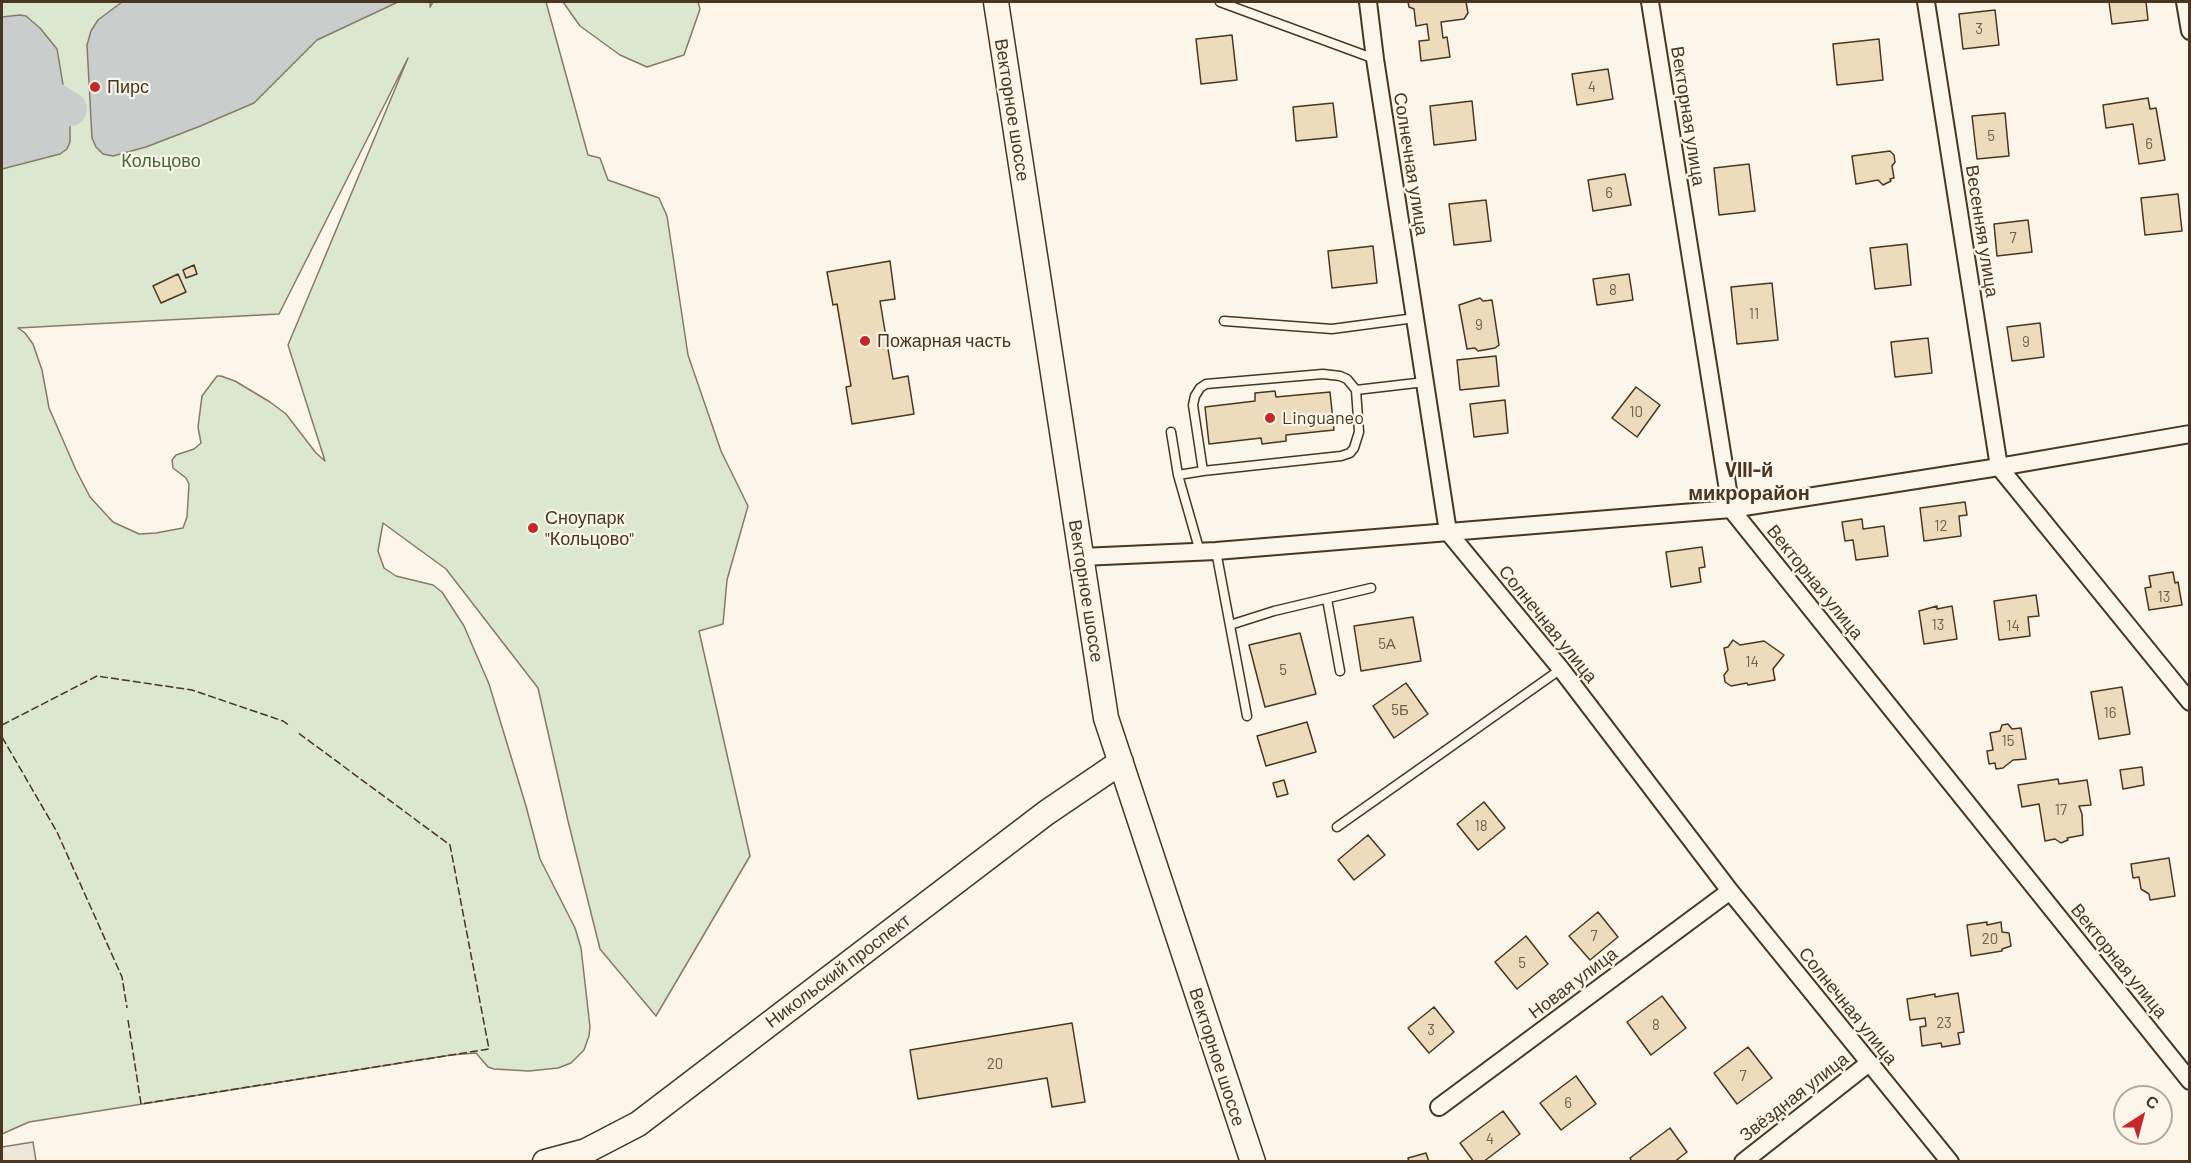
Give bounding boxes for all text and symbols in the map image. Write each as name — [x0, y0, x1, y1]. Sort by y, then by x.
house number: 3 — [1975, 20, 1983, 38]
street label: Векторное шоссе — [990, 37, 1034, 183]
street label: Векторная улица — [1666, 45, 1710, 187]
place label: Пирс — [107, 76, 149, 98]
house number: 4 — [1588, 78, 1596, 96]
marker: Пирс — [88, 80, 102, 94]
street label: Солнечная улица — [1389, 91, 1433, 237]
house number: 5 — [1987, 127, 1995, 145]
house number: 6 — [2145, 135, 2153, 153]
park label: Кольцово — [121, 150, 201, 172]
street label: Весенняя улица — [1961, 163, 2003, 299]
house number: 6 — [1605, 184, 1613, 202]
house number: 7 — [2009, 229, 2017, 247]
house number: 8 — [1609, 281, 1617, 299]
house number: 11 — [1749, 305, 1759, 323]
house number: 9 — [1475, 316, 1483, 334]
place label: Пожарная часть — [877, 330, 1011, 352]
house number: 9 — [2022, 333, 2030, 351]
marker: Пожарная часть — [858, 334, 872, 348]
house number: 10 — [1629, 403, 1643, 421]
place label: Linguaneo — [1282, 407, 1364, 429]
marker: Linguaneo — [1263, 411, 1277, 425]
district label: VIII-й микрорайон — [1688, 458, 1810, 505]
place label: Сноупарк "Кольцово" — [545, 507, 634, 550]
house number: 12 — [1934, 517, 1948, 535]
street label: Векторное шоссе — [1064, 518, 1108, 664]
street label: Векторная улица — [1762, 520, 1868, 644]
marker: Сноупарк "Кольцово" — [526, 521, 540, 535]
street label: Солнечная улица — [1494, 561, 1602, 687]
house number: 13 — [2158, 588, 2170, 606]
house number: 13 — [1932, 616, 1944, 634]
house number: 14 — [2006, 617, 2020, 635]
house number: 5А — [1378, 635, 1396, 653]
house number: 14 — [1745, 653, 1759, 671]
house number: 5 — [1279, 661, 1287, 679]
house number: 5Б — [1391, 701, 1409, 719]
house number: 16 — [2104, 704, 2116, 722]
house number: 15 — [2002, 732, 2014, 750]
house number: 17 — [2055, 801, 2067, 819]
house number: 18 — [1474, 817, 1488, 835]
street label: Векторная улица — [2066, 899, 2172, 1023]
street label: Никольский проспект — [761, 909, 915, 1033]
house number: 7 — [1590, 927, 1598, 945]
house number: 20 — [1982, 930, 1998, 948]
street label: Новая улица — [1524, 943, 1622, 1023]
street label: Солнечная улица — [1794, 943, 1902, 1069]
house number: 5 — [1518, 954, 1526, 972]
street label: Векторное шоссе — [1184, 985, 1250, 1129]
house number: 23 — [1936, 1014, 1952, 1032]
house number: 8 — [1652, 1016, 1660, 1034]
house number: 3 — [1427, 1021, 1435, 1039]
street label: Звёздная улица — [1736, 1048, 1852, 1146]
house number: 20 — [987, 1055, 1003, 1073]
house number: 7 — [1739, 1067, 1747, 1085]
north arrow — [2113, 1085, 2173, 1145]
text: С — [2142, 1091, 2163, 1113]
house number: 6 — [1564, 1094, 1572, 1112]
house number: 4 — [1486, 1130, 1494, 1148]

